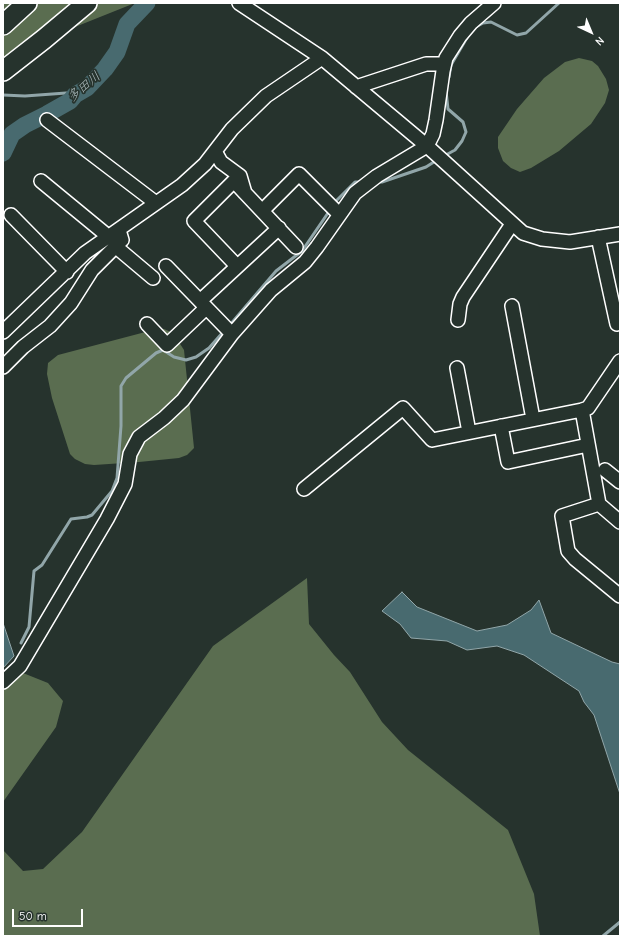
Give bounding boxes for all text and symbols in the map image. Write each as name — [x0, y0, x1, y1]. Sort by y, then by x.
north arrow — [571, 12, 611, 52]
text: N — [593, 34, 607, 48]
water label: 多田川 — [64, 68, 104, 106]
scale bar — [14, 901, 85, 927]
text: 50 m — [19, 909, 47, 923]

